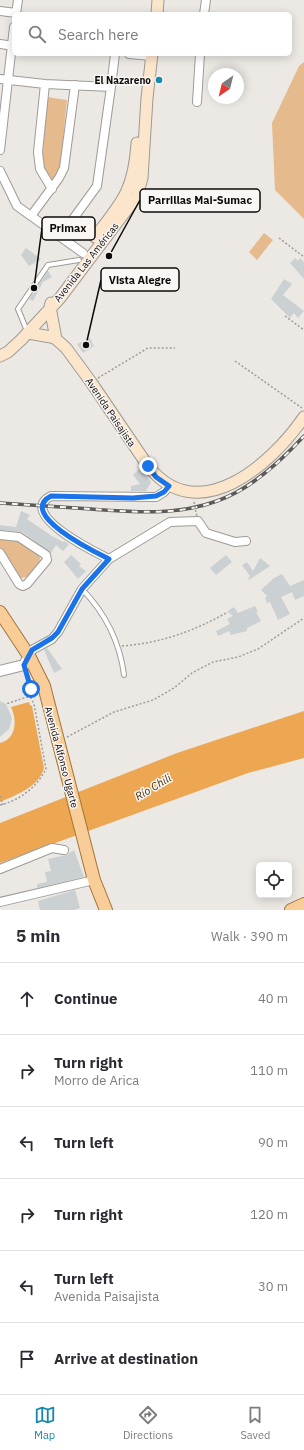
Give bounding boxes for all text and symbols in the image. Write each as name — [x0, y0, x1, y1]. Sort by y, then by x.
search box — [12, 12, 292, 56]
icon: search — [26, 23, 48, 45]
text: Search here — [58, 25, 138, 44]
north arrow — [208, 68, 244, 104]
place label: El Nazareno — [95, 74, 151, 87]
marker: El Nazareno — [154, 75, 164, 85]
callout: Parrillas Mai-Sumac — [140, 189, 260, 212]
text: Parrillas Mai-Sumac — [148, 193, 252, 207]
callout: Primax — [42, 217, 95, 240]
street label: Avenida Las Américas — [51, 220, 122, 305]
text: Primax — [50, 221, 86, 235]
callout: Vista Alegre — [101, 268, 179, 291]
text: Vista Alegre — [109, 273, 171, 287]
street label: Avenida Paisajista — [83, 375, 139, 450]
route end — [139, 457, 157, 475]
route start — [22, 680, 40, 698]
street label: Avenida Alfonso Ugarte — [42, 705, 81, 810]
water label: Río Chili — [132, 771, 174, 803]
map controls — [256, 862, 292, 898]
button: locate — [256, 862, 292, 898]
text: 5 min — [16, 925, 60, 947]
text: Walk · 390 m — [211, 928, 288, 945]
icon: ahead — [16, 988, 38, 1010]
text: Continue — [54, 989, 118, 1008]
text: 40 m — [258, 990, 288, 1007]
text: Turn right — [54, 1053, 123, 1072]
icon: right — [16, 1060, 38, 1082]
text: 110 m — [250, 1062, 288, 1079]
text: Morro de Arica — [54, 1072, 139, 1089]
icon: left — [16, 1132, 38, 1154]
text: Turn left — [54, 1133, 114, 1152]
text: 90 m — [258, 1134, 288, 1151]
icon: right — [16, 1204, 38, 1226]
text: Turn right — [54, 1205, 123, 1224]
text: 120 m — [250, 1206, 288, 1223]
text: Turn left — [54, 1269, 114, 1288]
icon: left — [16, 1276, 38, 1298]
text: 30 m — [258, 1278, 288, 1295]
text: Avenida Paisajista — [54, 1288, 159, 1305]
icon: arrive — [16, 1348, 38, 1370]
text: Arrive at destination — [54, 1349, 198, 1368]
tab: Map — [34, 1404, 56, 1442]
tab: Directions — [123, 1404, 173, 1442]
tab: Saved — [240, 1404, 270, 1442]

